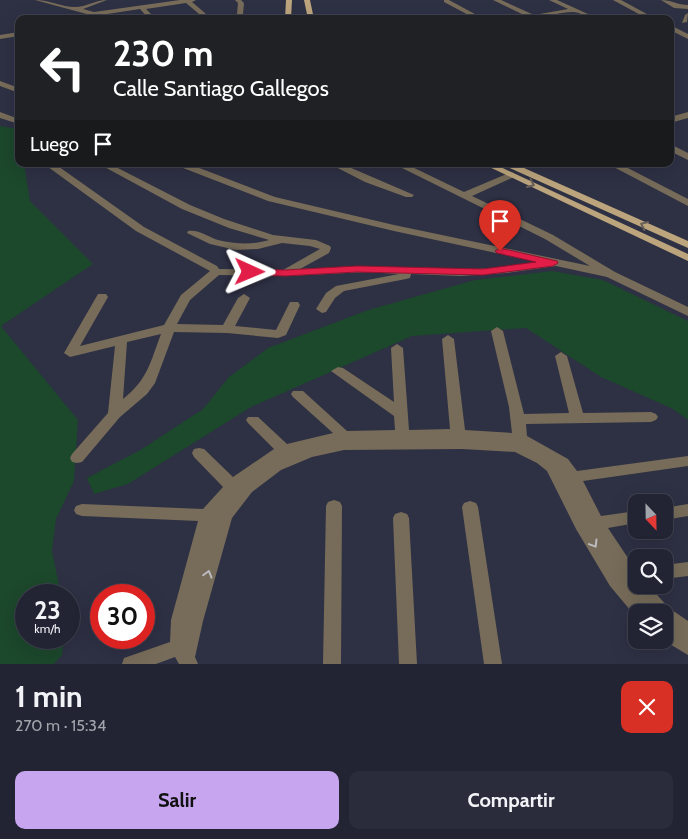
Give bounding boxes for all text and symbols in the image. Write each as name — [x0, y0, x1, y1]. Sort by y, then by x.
text: 230 m — [113, 32, 213, 75]
icon: left — [30, 35, 95, 100]
text: Calle Santiago Gallegos — [113, 75, 329, 102]
icon: arrive — [89, 130, 117, 158]
text: Luego — [30, 133, 79, 156]
one-way arrow — [526, 178, 535, 189]
pin — [479, 200, 521, 251]
icon: arrive — [486, 207, 514, 235]
one-way arrow — [640, 221, 649, 232]
position arrow — [223, 245, 275, 297]
north arrow — [628, 494, 672, 539]
map controls — [628, 494, 673, 649]
one-way arrow — [587, 538, 597, 547]
button: search — [628, 549, 673, 594]
one-way arrow — [202, 570, 212, 578]
speed limit sign: 30 — [90, 584, 155, 649]
text: 23 — [34, 595, 61, 625]
button: layers — [628, 604, 673, 649]
text: km/h — [34, 621, 61, 636]
text: 1 min — [15, 678, 83, 715]
button: close — [621, 681, 673, 733]
text: 270 m · 15:34 — [15, 716, 106, 735]
button: Salir — [15, 771, 339, 829]
button: Compartir — [349, 771, 673, 829]

